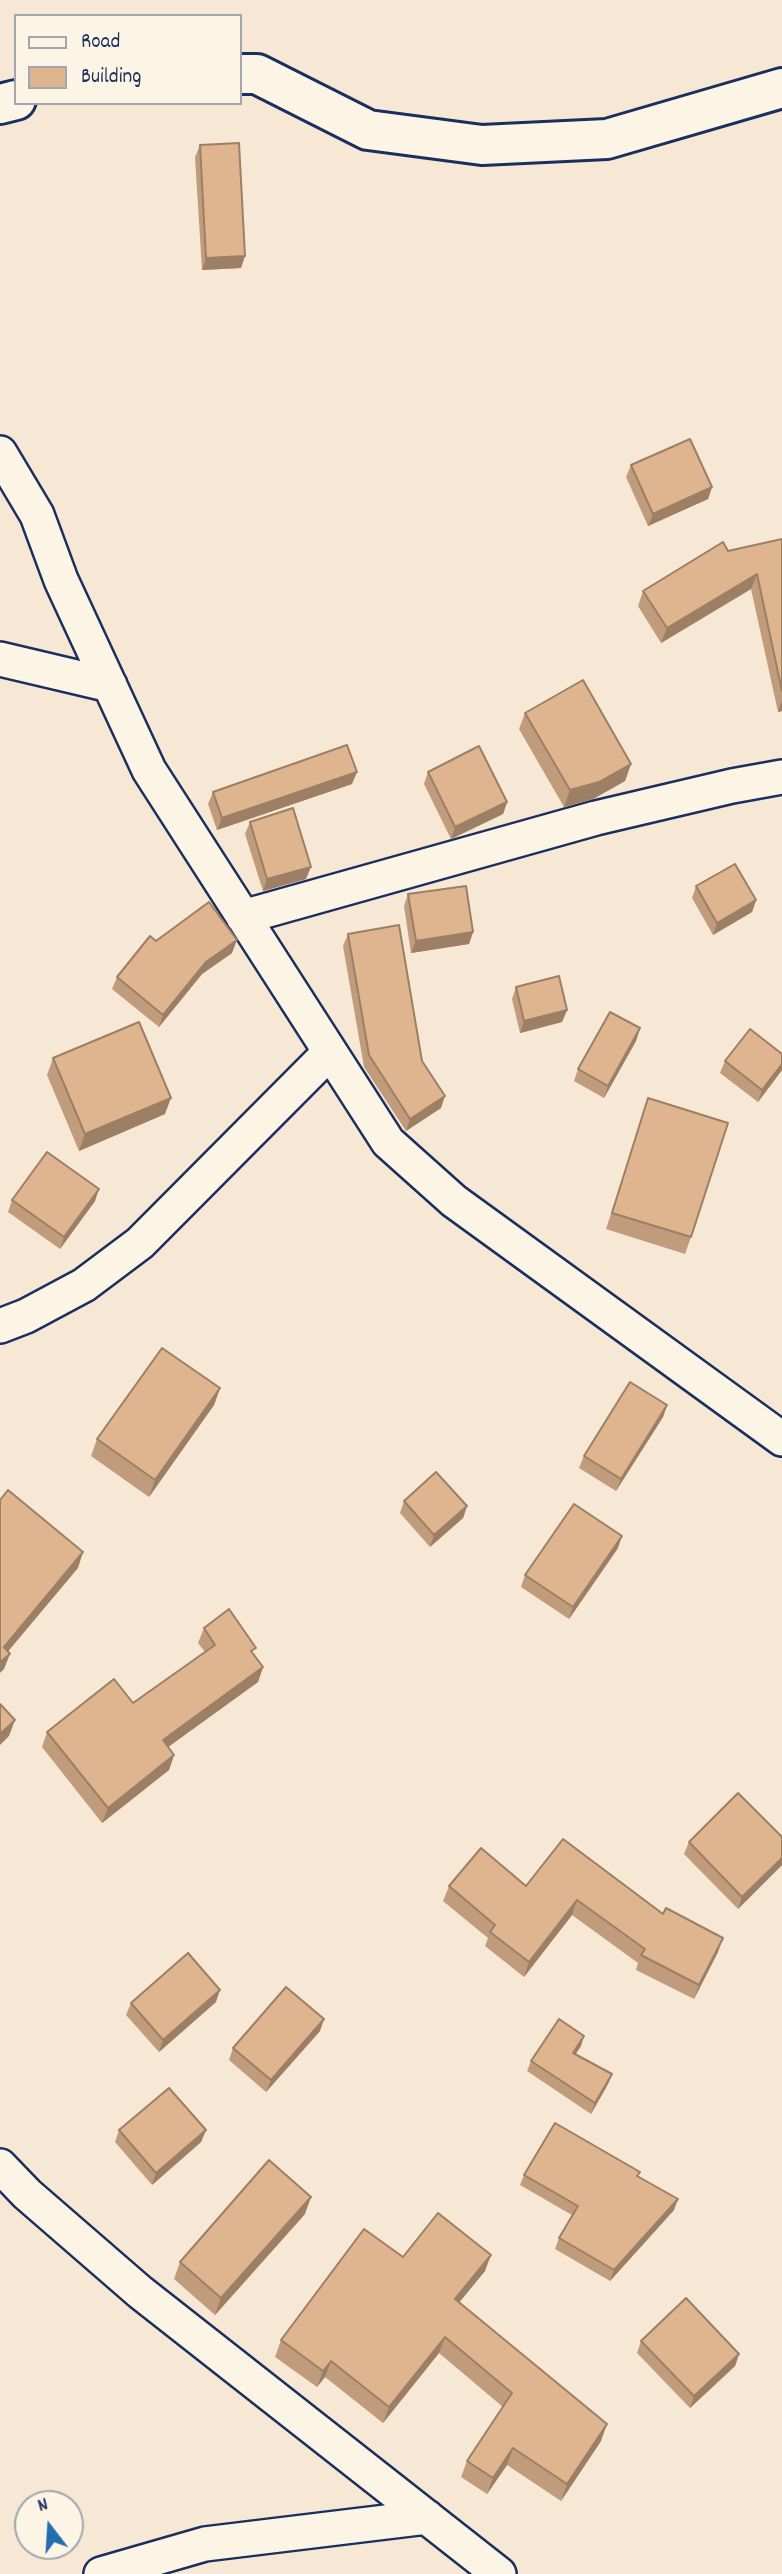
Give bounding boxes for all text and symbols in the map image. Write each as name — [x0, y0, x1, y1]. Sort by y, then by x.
legend — [14, 14, 242, 105]
text: Road — [81, 28, 120, 58]
text: Building — [81, 63, 141, 93]
north arrow — [14, 2490, 84, 2560]
text: N — [35, 2492, 52, 2521]

